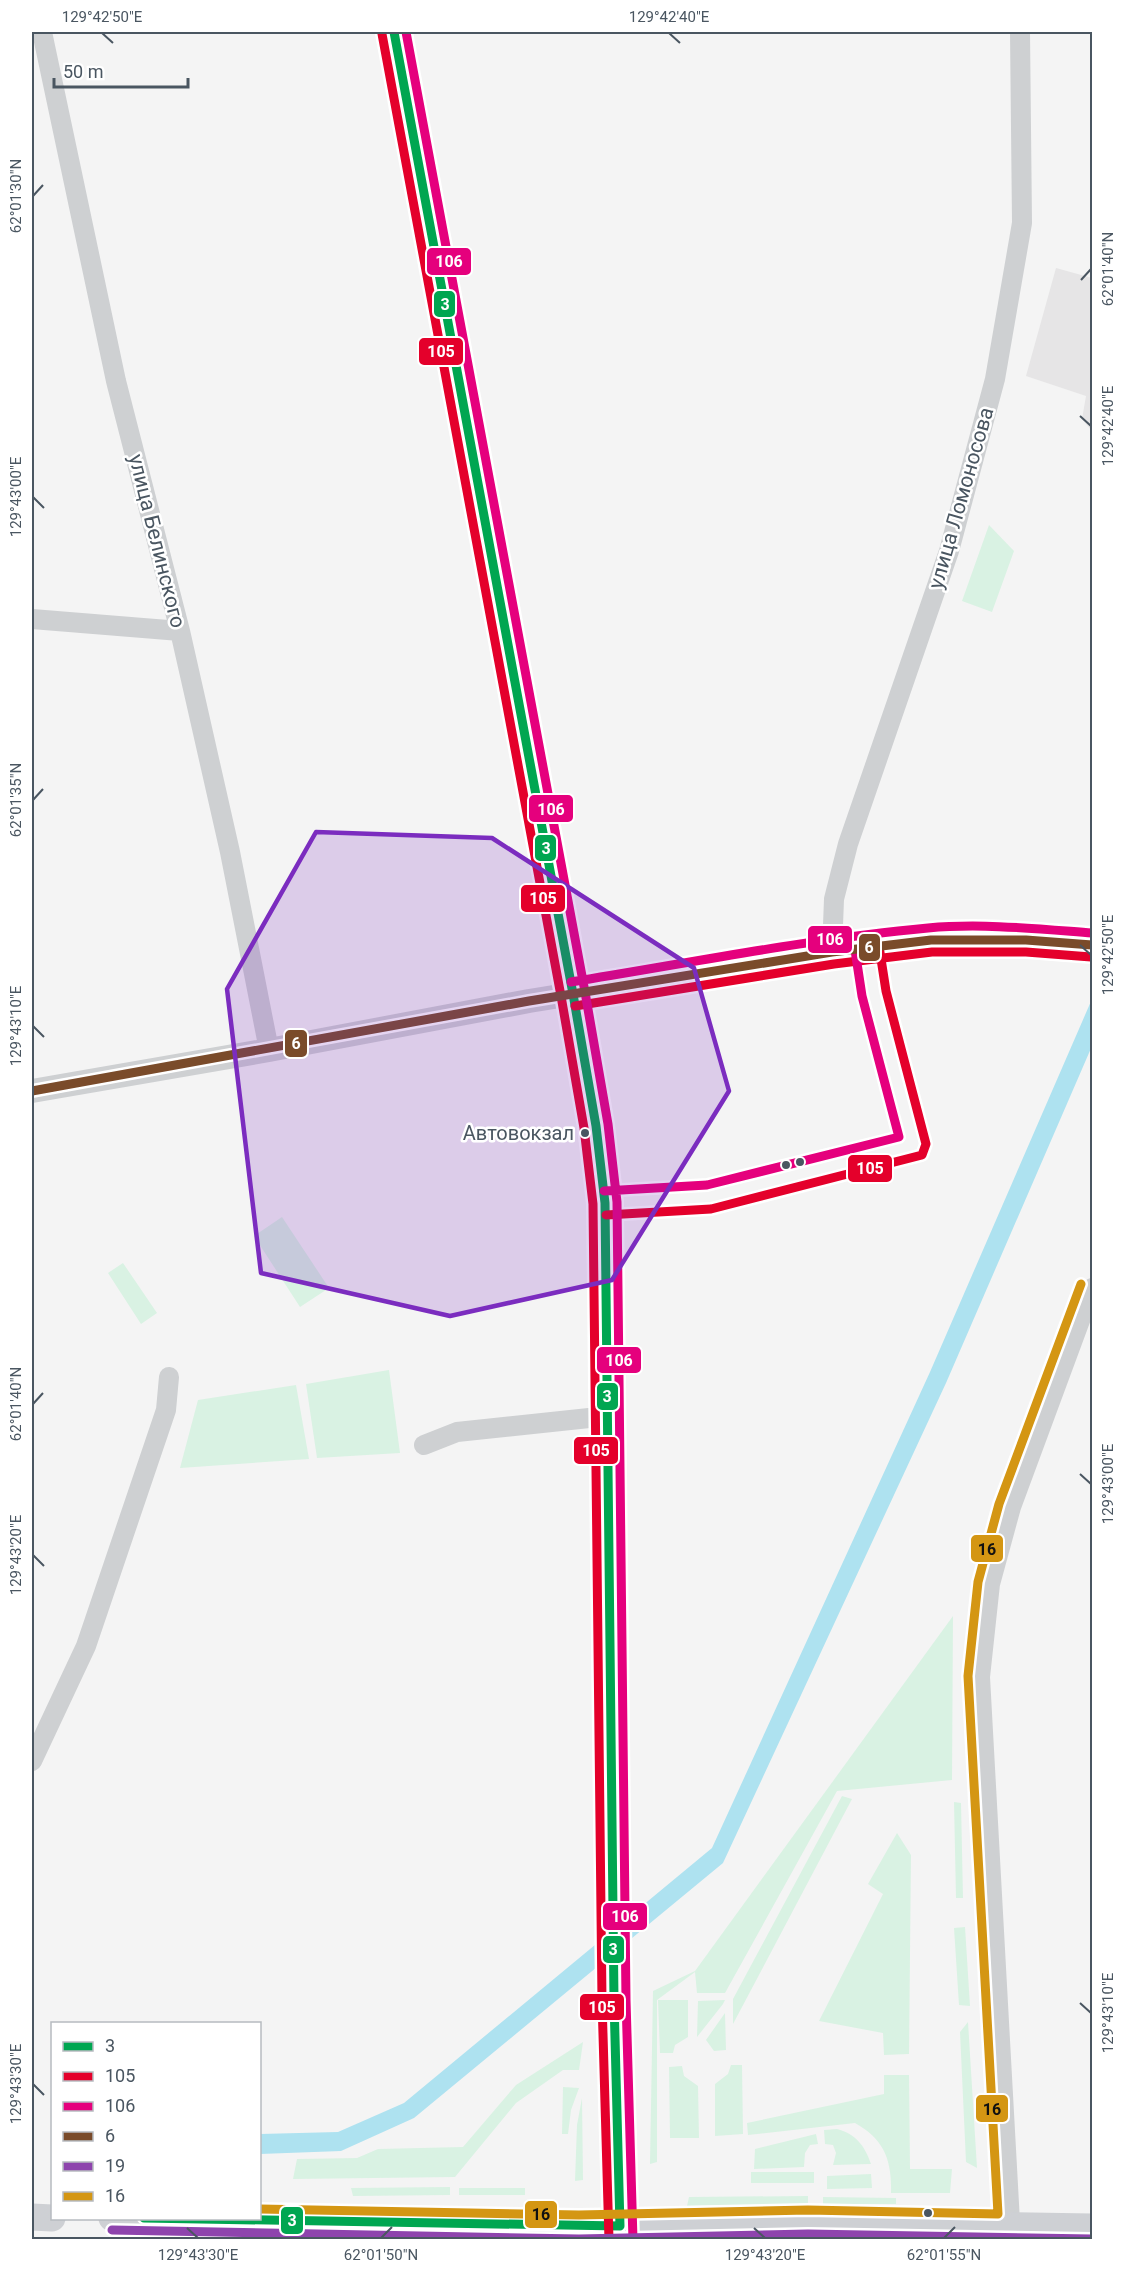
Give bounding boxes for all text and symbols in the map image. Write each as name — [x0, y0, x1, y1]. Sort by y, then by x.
text: 129°42'50"E — [62, 8, 143, 26]
text: 129°42'40"E — [629, 8, 710, 26]
scale bar — [54, 51, 188, 89]
text: 50 m — [63, 61, 103, 82]
text: 62°01'30"N — [7, 159, 25, 233]
text: 62°01'40"N — [1099, 232, 1117, 306]
line badge: 106 — [426, 247, 472, 276]
text: 106 — [435, 252, 463, 271]
line badge: 3 — [433, 290, 456, 318]
text: 3 — [440, 295, 450, 314]
line badge: 105 — [418, 337, 464, 366]
text: 105 — [427, 342, 455, 361]
text: 129°42'40"E — [1099, 385, 1117, 466]
street label: улица Ломоносова — [924, 404, 998, 592]
street label: улица Белинского — [124, 452, 190, 630]
text: 129°43'00"E — [7, 456, 25, 537]
text: 62°01'35"N — [7, 763, 25, 837]
line badge: 106 — [528, 794, 574, 823]
text: 106 — [537, 800, 565, 819]
line badge: 3 — [534, 834, 557, 862]
text: 3 — [541, 839, 551, 858]
line badge: 105 — [520, 884, 566, 913]
text: 105 — [529, 889, 557, 908]
text: 129°42'50"E — [1099, 914, 1117, 995]
line badge: 106 — [807, 925, 853, 954]
text: 106 — [816, 930, 844, 949]
line badge: 6 — [858, 933, 881, 962]
text: 6 — [864, 938, 874, 957]
text: 129°43'10"E — [7, 985, 25, 1066]
line badge: 6 — [284, 1029, 308, 1058]
text: 6 — [291, 1034, 301, 1053]
place label: Автовокзал — [463, 1121, 574, 1145]
marker: Автовокзал — [579, 1127, 591, 1139]
line badge: 105 — [847, 1154, 893, 1183]
unlabelled marker — [794, 1156, 806, 1168]
unlabelled marker — [780, 1159, 792, 1171]
text: 105 — [856, 1159, 884, 1178]
line badge: 106 — [596, 1346, 642, 1374]
text: 106 — [605, 1351, 633, 1370]
text: 62°01'40"N — [7, 1367, 25, 1441]
line badge: 3 — [596, 1382, 619, 1411]
text: 3 — [602, 1387, 612, 1406]
line badge: 105 — [573, 1436, 619, 1465]
text: 105 — [582, 1441, 610, 1460]
text: 129°43'00"E — [1099, 1443, 1117, 1524]
text: 129°43'20"E — [7, 1514, 25, 1595]
line badge: 16 — [970, 1534, 1004, 1563]
text: 16 — [978, 1540, 996, 1559]
line badge: 106 — [602, 1902, 648, 1931]
text: 106 — [611, 1907, 639, 1926]
line badge: 3 — [602, 1935, 625, 1964]
text: 3 — [608, 1940, 618, 1959]
text: 129°43'10"E — [1099, 1972, 1117, 2053]
line badge: 105 — [579, 1993, 625, 2021]
text: 105 — [588, 1998, 616, 2017]
legend — [51, 2022, 261, 2220]
text: 3 — [105, 2035, 115, 2056]
text: 129°43'30"E — [7, 2043, 25, 2124]
text: 105 — [105, 2065, 135, 2086]
line badge: 16 — [975, 2094, 1009, 2123]
text: 106 — [105, 2095, 135, 2116]
text: 16 — [983, 2100, 1001, 2119]
text: 6 — [105, 2125, 115, 2146]
text: 19 — [105, 2155, 125, 2176]
text: 16 — [105, 2185, 125, 2206]
line badge: 16 — [524, 2200, 558, 2229]
text: 16 — [532, 2205, 550, 2224]
line badge: 3 — [280, 2206, 304, 2235]
unlabelled marker — [922, 2207, 934, 2219]
text: 3 — [287, 2211, 297, 2230]
text: 129°43'30"E — [158, 2246, 239, 2264]
text: 62°01'50"N — [344, 2246, 418, 2264]
text: 129°43'20"E — [725, 2246, 806, 2264]
text: 62°01'55"N — [907, 2246, 981, 2264]

